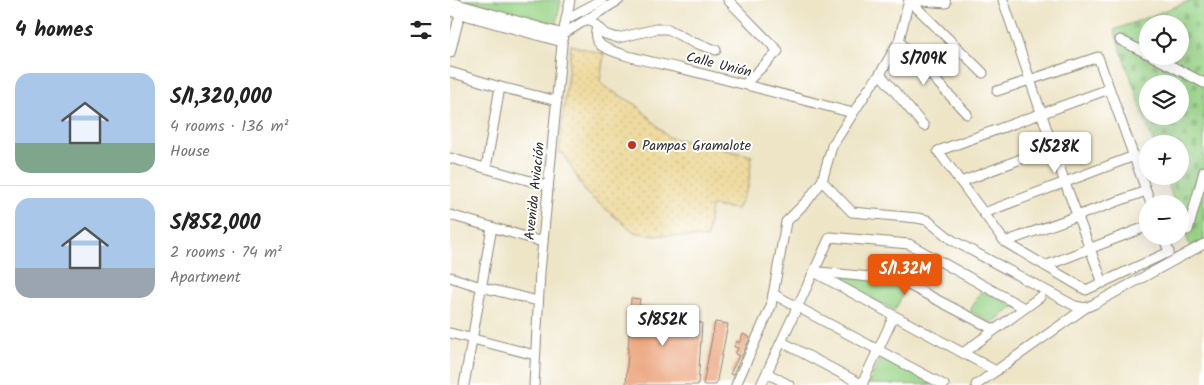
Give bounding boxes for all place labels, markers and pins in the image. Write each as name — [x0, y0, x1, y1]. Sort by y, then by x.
pin: S/709K — [883, 44, 965, 86]
pin: S/528K — [1014, 132, 1096, 174]
place label: Pampas Gramalote — [642, 135, 752, 157]
marker: Pampas Gramalote — [626, 139, 638, 151]
pin: S/1.32M — [859, 254, 951, 296]
pin: S/852K — [622, 304, 704, 347]

